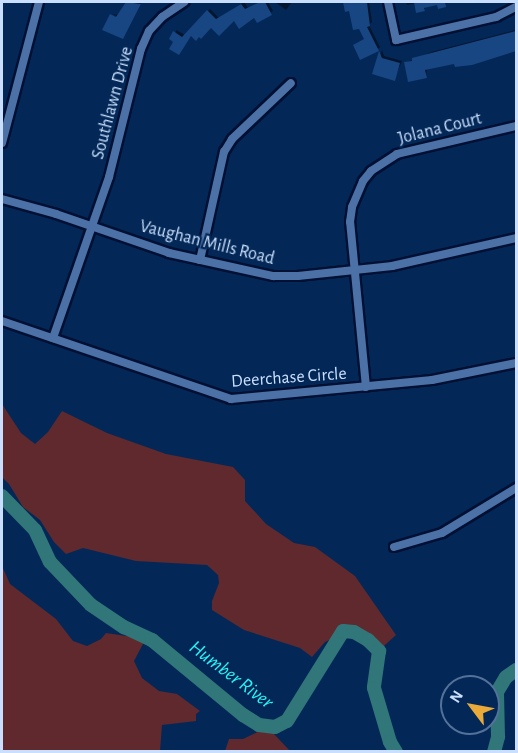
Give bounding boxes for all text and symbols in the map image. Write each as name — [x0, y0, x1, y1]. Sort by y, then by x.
street label: Southlawn Drive — [88, 44, 138, 162]
street label: Jolana Court — [396, 108, 484, 150]
street label: Vaughan Mills Road — [137, 216, 277, 270]
street label: Deerchase Circle — [231, 363, 347, 393]
water label: Humber River — [184, 636, 278, 714]
north arrow — [440, 675, 500, 735]
text: N — [447, 688, 466, 705]

